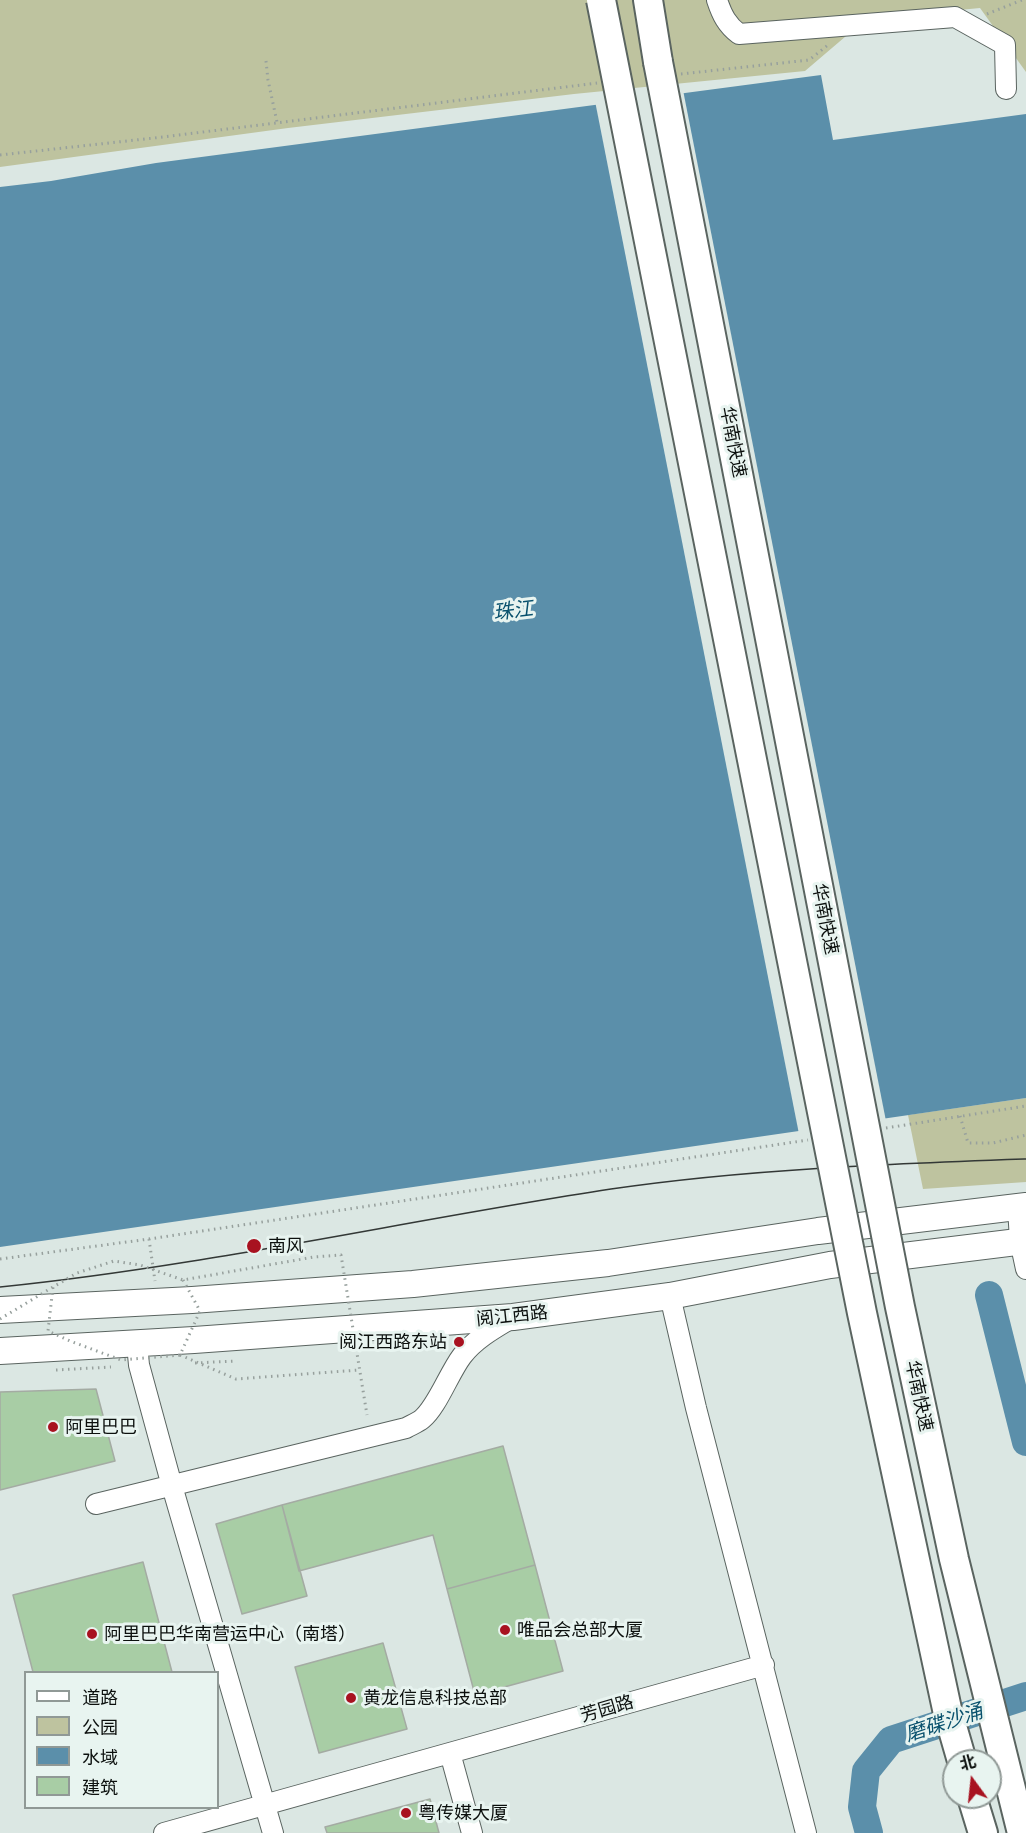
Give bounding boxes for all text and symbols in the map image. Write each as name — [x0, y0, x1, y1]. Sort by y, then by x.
street label: 华南快速 — [716, 405, 750, 479]
water label: 珠江 — [492, 597, 534, 625]
street label: 华南快速 — [808, 882, 842, 956]
place label: 南风 — [268, 1235, 304, 1257]
marker: 南风 — [245, 1237, 263, 1255]
street label: 阅江西路 — [475, 1301, 549, 1331]
place label: 阅江西路东站 — [339, 1331, 447, 1353]
marker: 阅江西路东站 — [452, 1335, 466, 1349]
street label: 华南快速 — [901, 1359, 937, 1433]
place label: 阿里巴巴 — [65, 1416, 137, 1438]
marker: 阿里巴巴 — [46, 1420, 60, 1434]
place label: 唯品会总部大厦 — [517, 1619, 643, 1641]
place label: 阿里巴巴华南营运中心（南塔） — [104, 1623, 356, 1645]
marker: 唯品会总部大厦 — [498, 1623, 512, 1637]
marker: 阿里巴巴华南营运中心（南塔） — [85, 1627, 99, 1641]
legend — [24, 1671, 219, 1809]
text: 道路 — [82, 1687, 118, 1708]
place label: 黄龙信息科技总部 — [363, 1687, 507, 1709]
marker: 黄龙信息科技总部 — [344, 1691, 358, 1705]
street label: 芳园路 — [578, 1691, 636, 1727]
water label: 磨碟沙涌 — [902, 1699, 986, 1747]
text: 公园 — [82, 1717, 118, 1738]
text: 水域 — [82, 1747, 118, 1768]
north arrow — [942, 1749, 1002, 1809]
text: 北 — [958, 1752, 978, 1774]
text: 建筑 — [82, 1777, 118, 1798]
place label: 粤传媒大厦 — [418, 1802, 508, 1824]
marker: 粤传媒大厦 — [399, 1806, 413, 1820]

